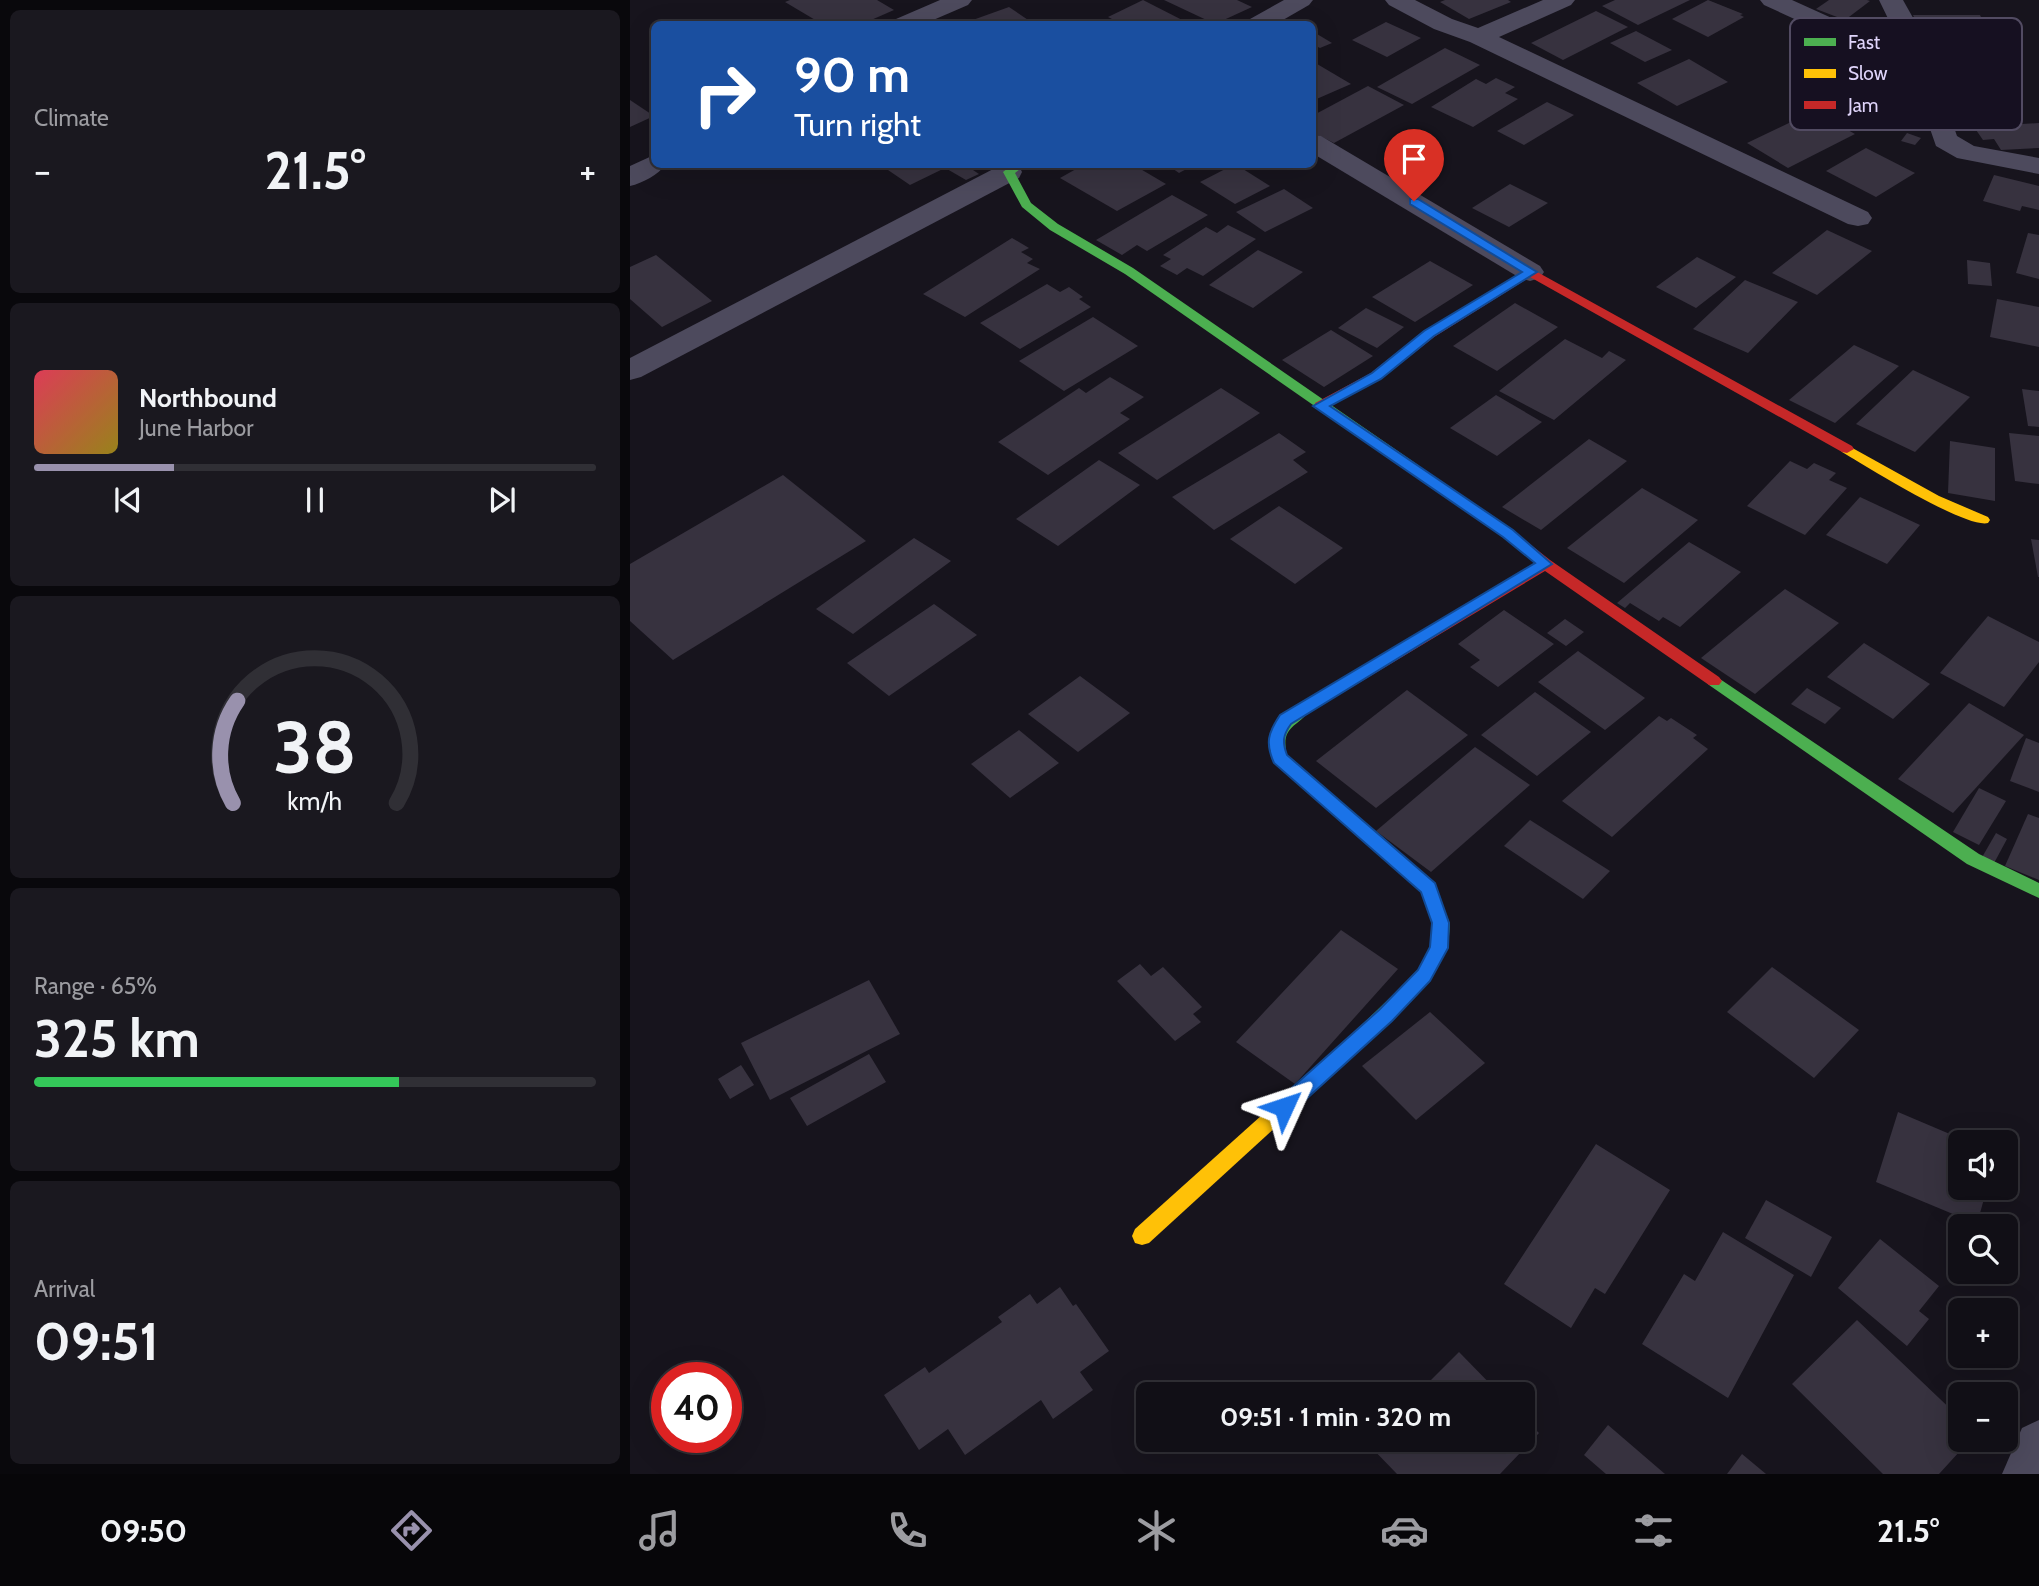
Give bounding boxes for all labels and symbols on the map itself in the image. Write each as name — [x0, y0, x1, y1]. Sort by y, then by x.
legend — [1790, 18, 2022, 130]
text: Fast — [1848, 31, 1881, 54]
text: Slow — [1848, 62, 1888, 85]
text: Jam — [1847, 94, 1878, 117]
pin — [1384, 129, 1444, 201]
position arrow — [1247, 1070, 1321, 1144]
speed limit sign: 40 — [651, 1362, 742, 1453]

